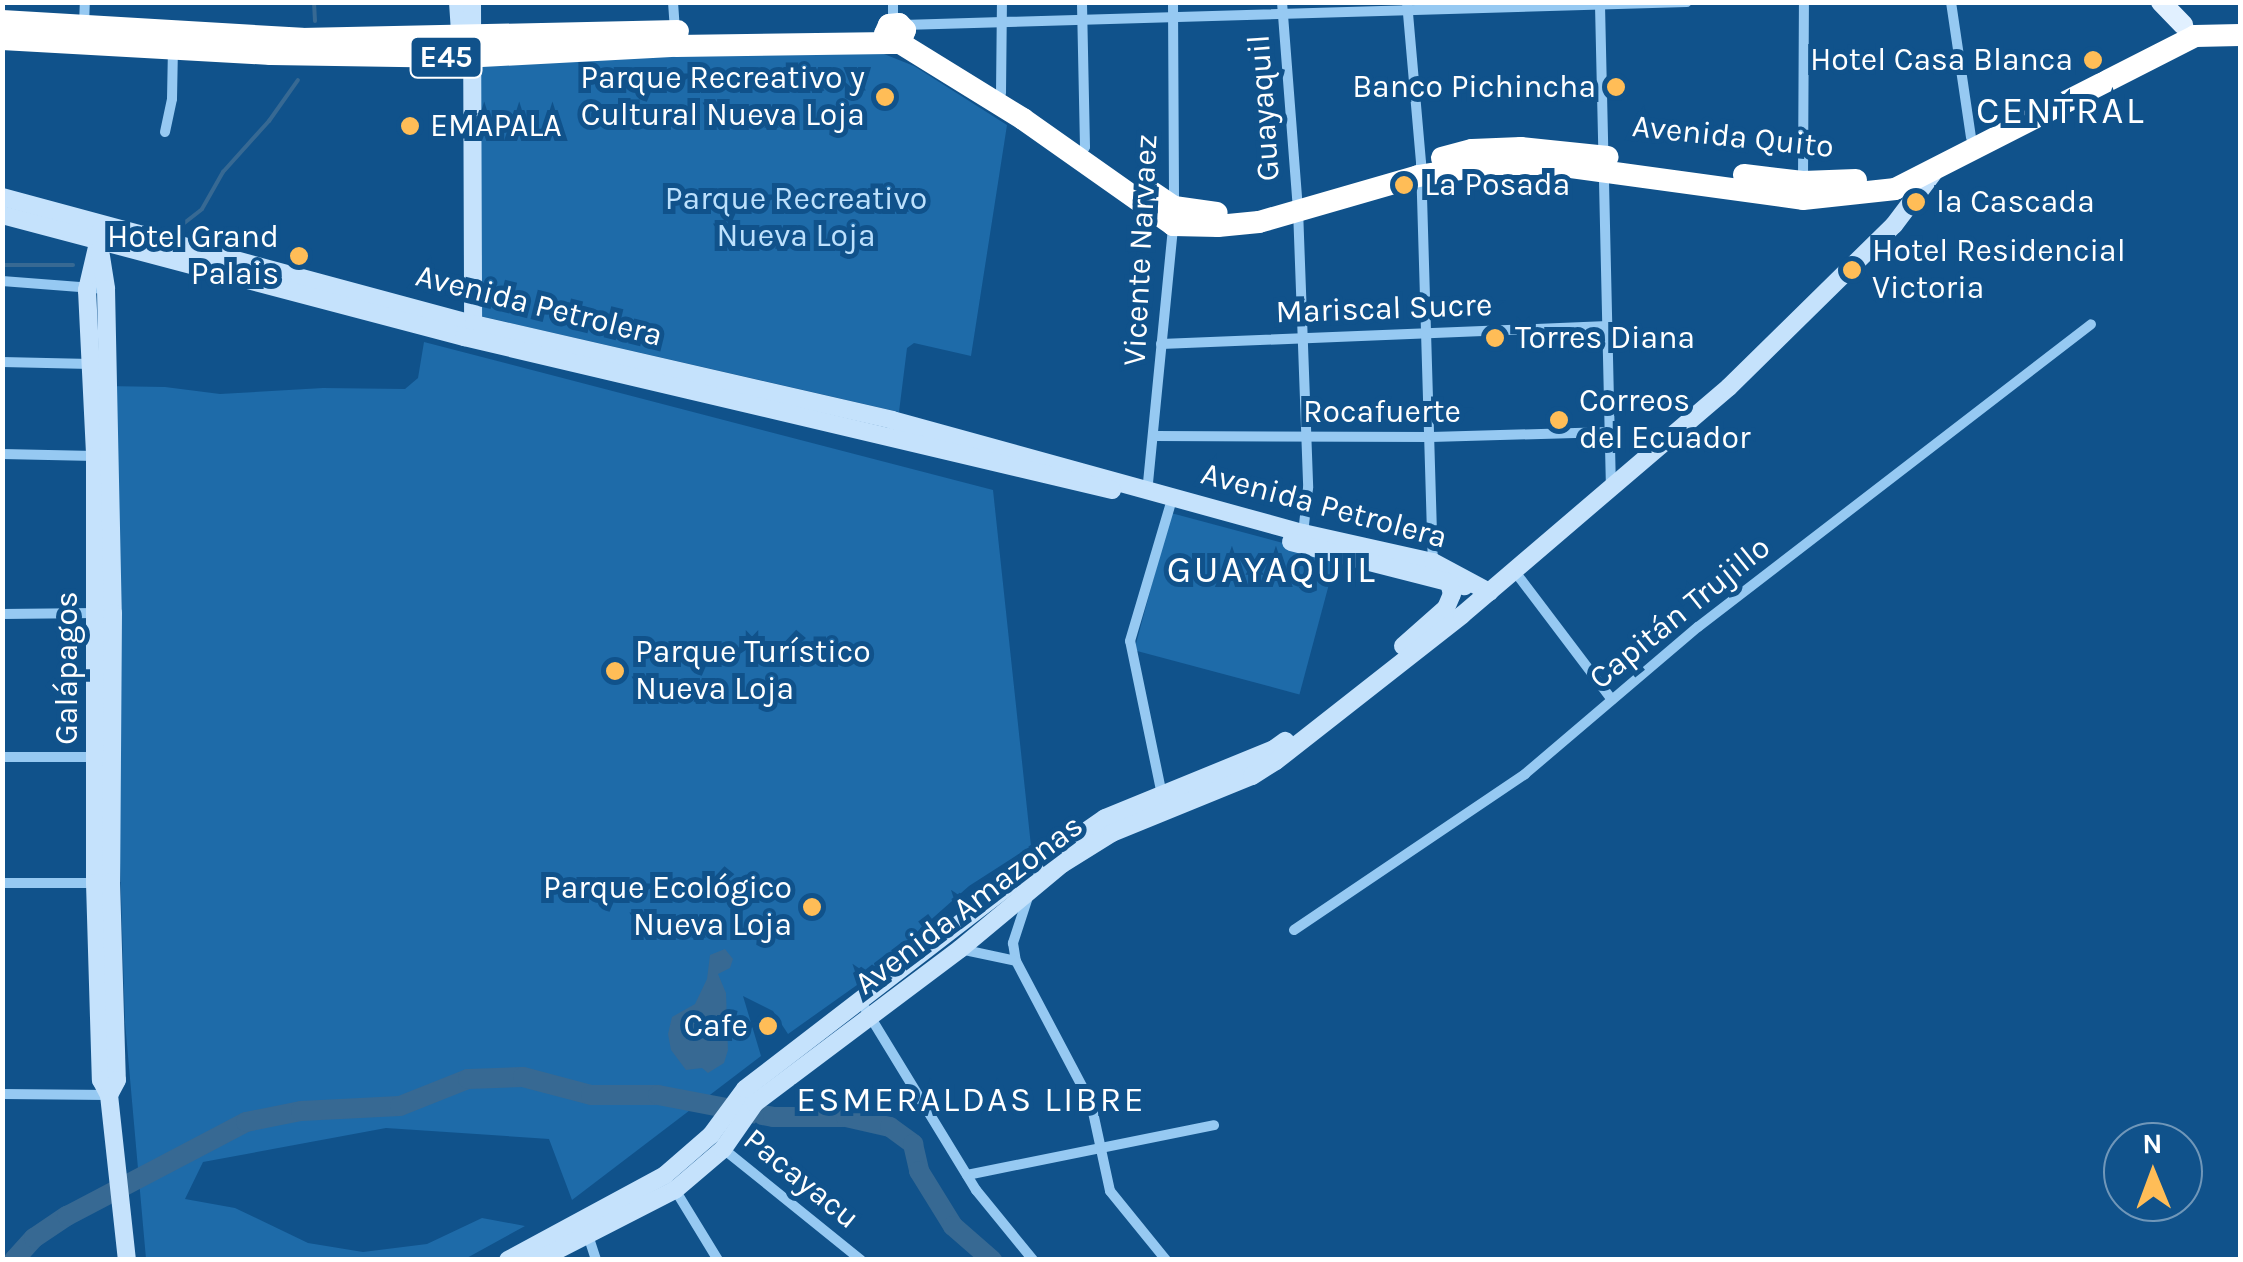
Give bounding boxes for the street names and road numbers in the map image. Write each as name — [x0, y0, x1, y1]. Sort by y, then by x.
road number: E45 — [408, 32, 484, 82]
street label: Guayaquil — [1240, 33, 1288, 183]
street label: Avenida Quito — [1630, 107, 1836, 167]
street label: Vicente Narvaez — [1116, 133, 1166, 367]
street label: Avenida Petrolera — [412, 257, 666, 355]
street label: Mariscal Sucre — [1275, 286, 1493, 332]
street label: Rocafuerte — [1303, 393, 1461, 431]
street label: Avenida Petrolera — [1197, 455, 1451, 557]
street label: Capitán Trujillo — [1582, 528, 1778, 698]
street label: Galápagos — [48, 591, 86, 745]
street label: Avenida Amazonas — [847, 807, 1091, 1003]
street label: Pacayacu — [735, 1121, 867, 1237]

